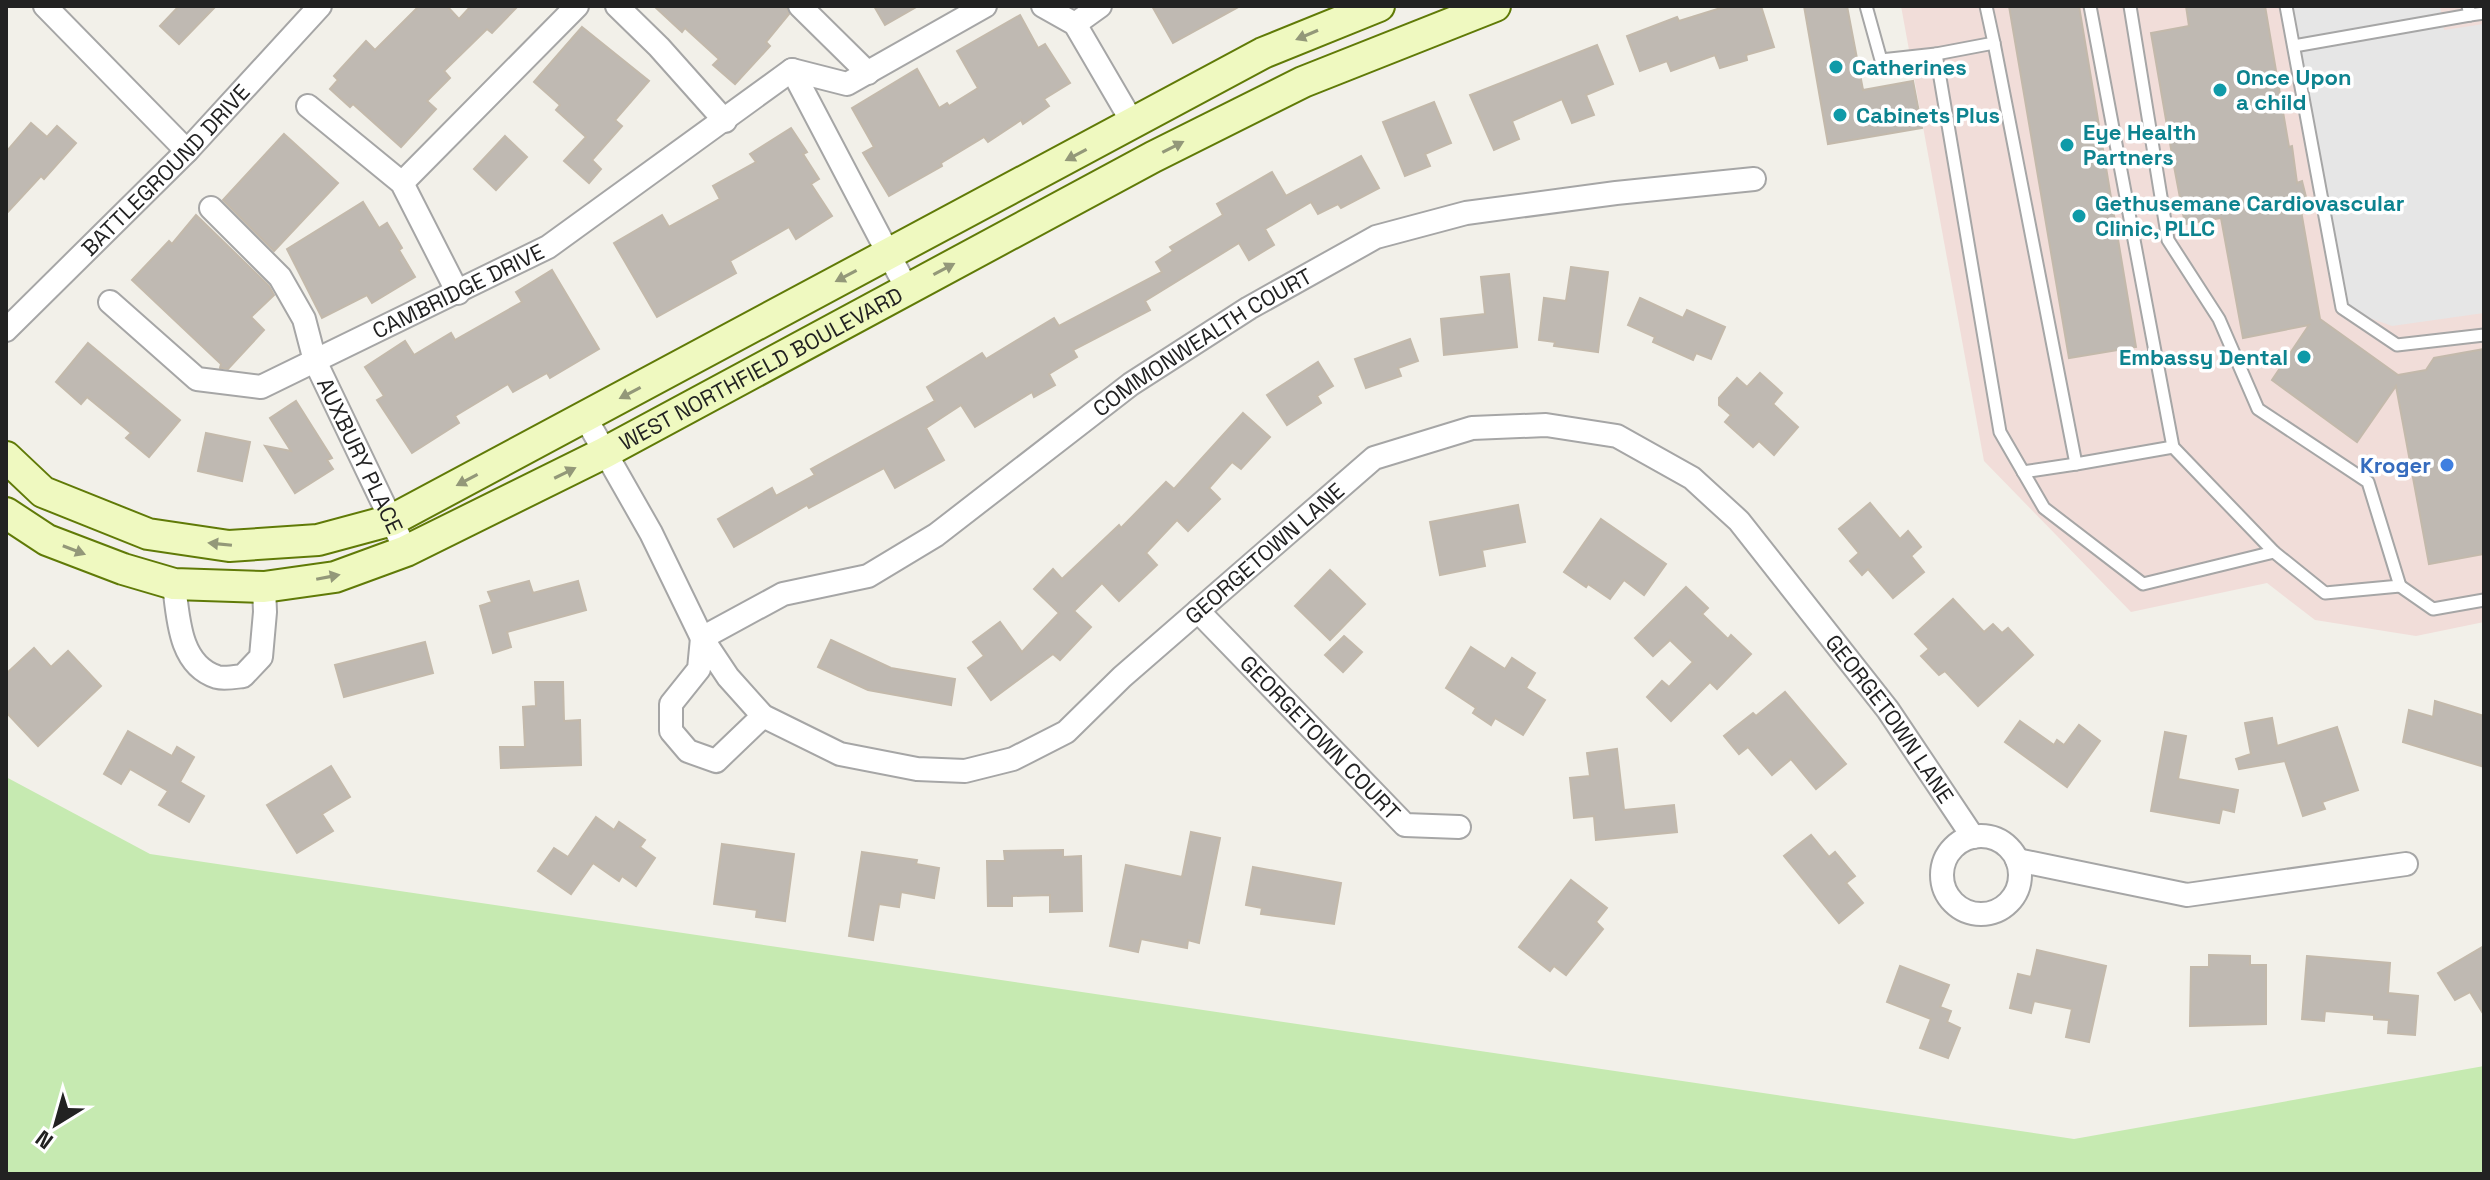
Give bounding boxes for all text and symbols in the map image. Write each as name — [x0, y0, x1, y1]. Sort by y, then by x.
one-way arrow — [1295, 29, 1319, 42]
place label: Catherines — [1852, 53, 1967, 81]
marker: Catherines — [1827, 58, 1845, 76]
place label: Once Upon a child — [2236, 63, 2351, 116]
street label: BATTLEGROUND DRIVE — [75, 78, 256, 262]
marker: Once Upon a child — [2211, 81, 2229, 99]
place label: Cabinets Plus — [1856, 101, 2000, 129]
marker: Cabinets Plus — [1831, 106, 1849, 124]
place label: Eye Health Partners — [2083, 118, 2196, 171]
marker: Eye Health Partners — [2058, 136, 2076, 154]
one-way arrow — [1161, 140, 1185, 154]
one-way arrow — [1065, 147, 1087, 161]
place label: Gethusemane Cardiovascular Clinic, PLLC — [2095, 189, 2405, 242]
marker: Gethusemane Cardiovascular Clinic, PLLC — [2070, 207, 2088, 225]
street label: CAMBRIDGE DRIVE — [368, 237, 549, 345]
one-way arrow — [932, 262, 955, 276]
street label: COMMONWEALTH COURT — [1087, 262, 1317, 422]
one-way arrow — [835, 268, 857, 282]
street label: WEST NORTHFIELD BOULEVARD — [614, 281, 907, 456]
place label: Embassy Dental — [2119, 343, 2288, 371]
marker: Embassy Dental — [2295, 348, 2313, 366]
street label: AUXBURY PLACE — [311, 373, 409, 538]
one-way arrow — [619, 386, 642, 399]
place label: Kroger — [2360, 451, 2431, 479]
marker: Kroger — [2438, 456, 2456, 474]
one-way arrow — [553, 466, 577, 480]
one-way arrow — [455, 474, 478, 487]
street label: GEORGETOWN LANE — [1179, 476, 1350, 630]
one-way arrow — [207, 537, 232, 550]
one-way arrow — [62, 544, 86, 557]
one-way arrow — [315, 571, 340, 583]
street label: GEORGETOWN LANE — [1820, 629, 1960, 808]
street label: GEORGETOWN COURT — [1234, 649, 1407, 826]
north arrow — [16, 1084, 96, 1164]
text: N — [30, 1124, 58, 1156]

